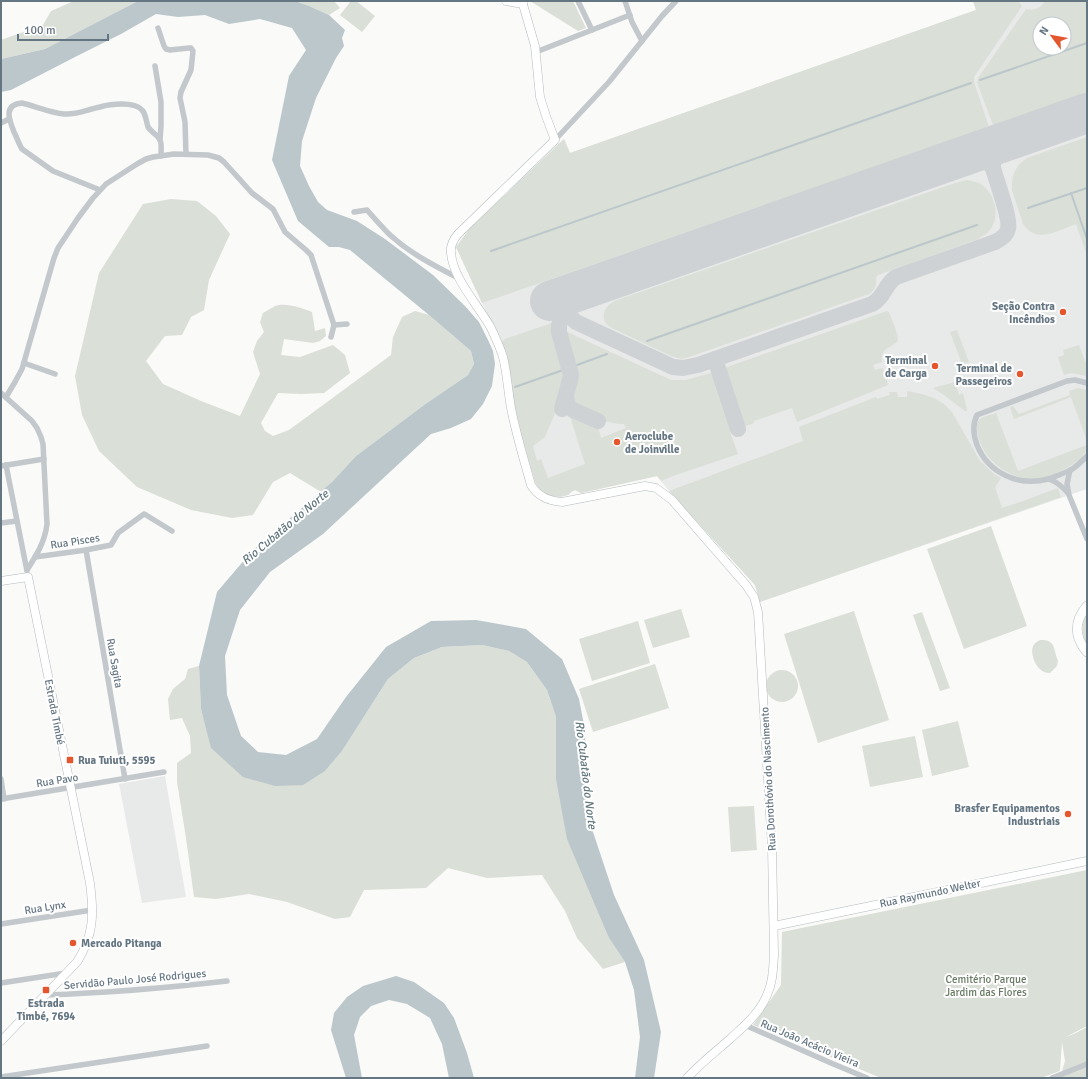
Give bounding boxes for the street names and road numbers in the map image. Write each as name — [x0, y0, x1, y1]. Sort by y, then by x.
street label: Rua Pisces — [49, 531, 101, 552]
street label: Rua Sagita — [104, 637, 125, 689]
street label: Estrada Timbé — [42, 678, 67, 746]
street label: Rua Dorothóvio do Nascimento — [758, 706, 779, 851]
street label: Rua Pavo — [35, 771, 79, 790]
street label: Rua Raymundo Welter — [878, 876, 982, 911]
street label: Rua Lynx — [23, 898, 67, 917]
street label: Servidão Paulo José Rodrigues — [63, 967, 207, 992]
street label: Rua João Acácio Vieira — [759, 1017, 861, 1070]

